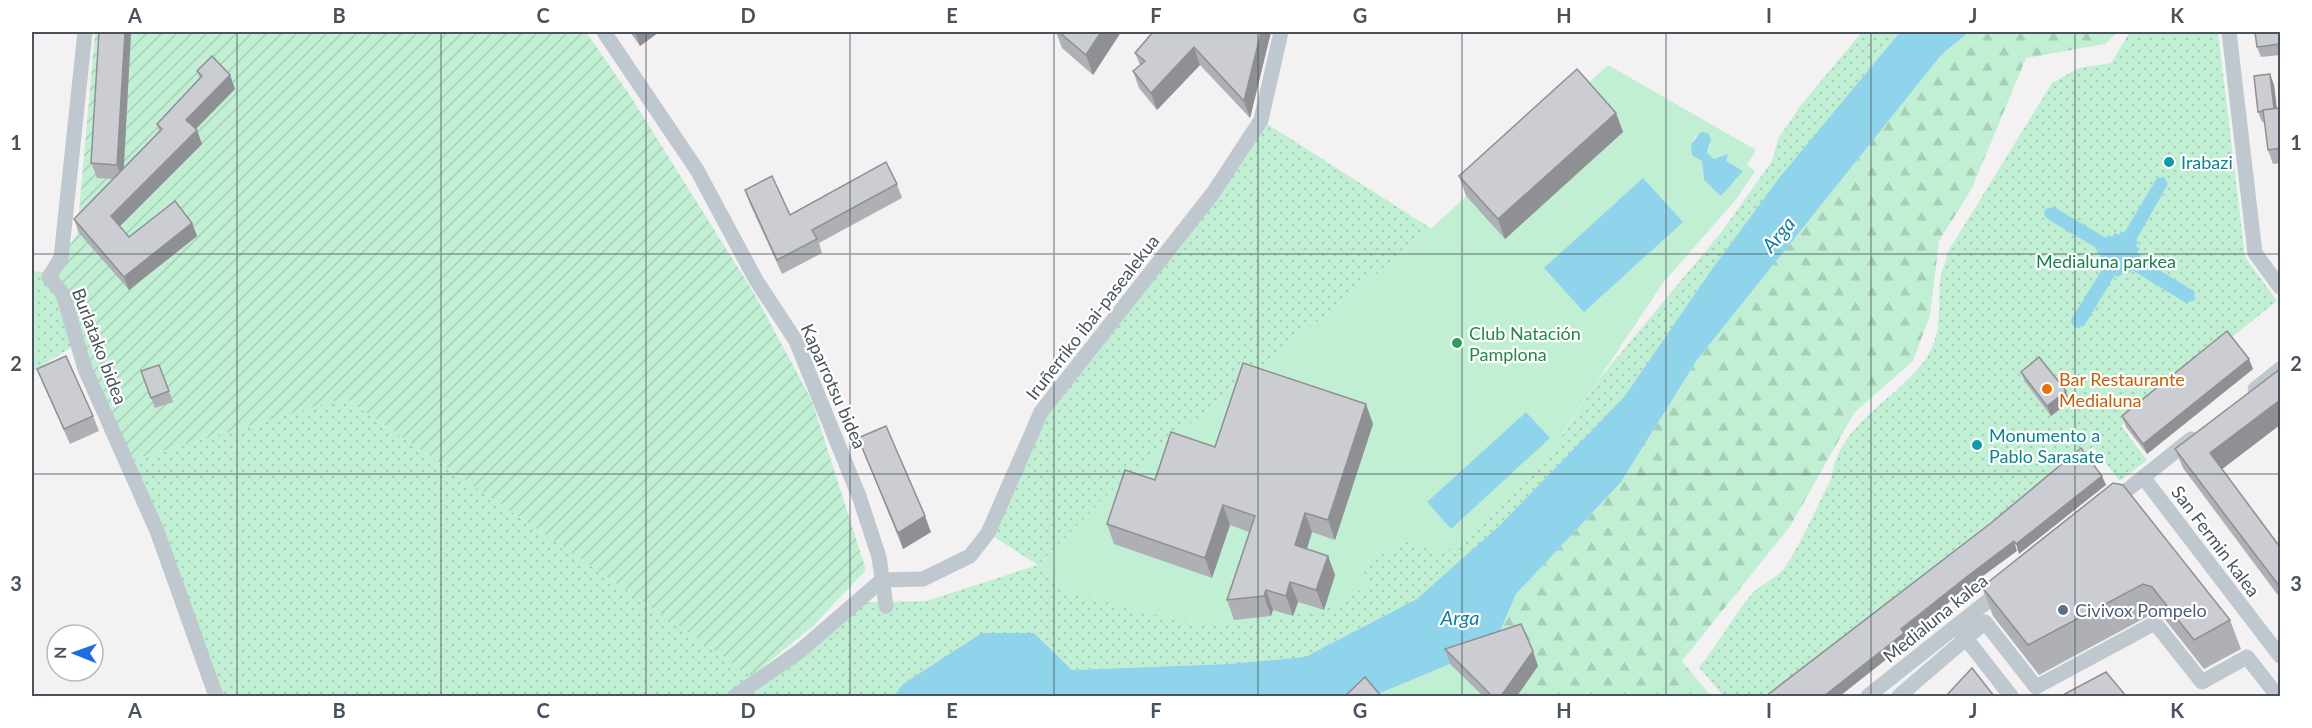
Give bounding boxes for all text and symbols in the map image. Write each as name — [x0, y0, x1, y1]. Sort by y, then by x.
text: A — [127, 3, 142, 27]
text: B — [332, 3, 346, 27]
text: C — [536, 3, 550, 27]
text: D — [740, 3, 756, 27]
text: E — [946, 3, 958, 27]
text: F — [1150, 3, 1162, 27]
text: G — [1353, 3, 1367, 27]
text: H — [1556, 3, 1572, 27]
text: I — [1766, 3, 1772, 27]
text: J — [1969, 3, 1977, 27]
text: K — [2170, 3, 2184, 27]
text: 1 — [10, 130, 22, 154]
text: 1 — [2290, 130, 2302, 154]
place label: Irabazi — [2181, 151, 2233, 173]
marker: Irabazi — [2162, 155, 2176, 169]
water label: Arga — [1756, 211, 1800, 257]
street label: Iruñerriko ibai-pasealekua — [1021, 230, 1163, 404]
park label: Medialuna parkea — [2036, 250, 2176, 272]
street label: Burlatako bidea — [68, 285, 132, 407]
street label: Kaparrotsu bidea — [797, 320, 871, 452]
place label: Club Natación Pamplona — [1469, 322, 1581, 365]
marker: Club Natación Pamplona — [1450, 336, 1464, 350]
text: 2 — [10, 351, 22, 375]
text: 2 — [2290, 351, 2302, 375]
place label: Bar Restaurante Medialuna — [2059, 368, 2185, 411]
marker: Bar Restaurante Medialuna — [2040, 382, 2054, 396]
place label: Monumento a Pablo Sarasate — [1989, 424, 2104, 467]
marker: Monumento a Pablo Sarasate — [1970, 438, 1984, 452]
street label: San Fermin kalea — [2167, 481, 2265, 601]
street label: Medialuna kalea — [1878, 569, 1992, 667]
text: 3 — [10, 571, 22, 595]
text: 3 — [2290, 571, 2302, 595]
place label: Civivox Pompelo — [2075, 599, 2207, 621]
marker: Civivox Pompelo — [2056, 603, 2070, 617]
water label: Arga — [1440, 605, 1479, 629]
north arrow — [45, 623, 105, 683]
text: N — [50, 646, 69, 659]
text: A — [127, 698, 142, 722]
text: B — [332, 698, 346, 722]
text: C — [536, 698, 550, 722]
text: D — [740, 698, 756, 722]
text: E — [946, 698, 958, 722]
text: F — [1150, 698, 1162, 722]
text: G — [1353, 698, 1367, 722]
text: H — [1556, 698, 1572, 722]
text: I — [1766, 698, 1772, 722]
text: J — [1969, 698, 1977, 722]
text: K — [2170, 698, 2184, 722]

